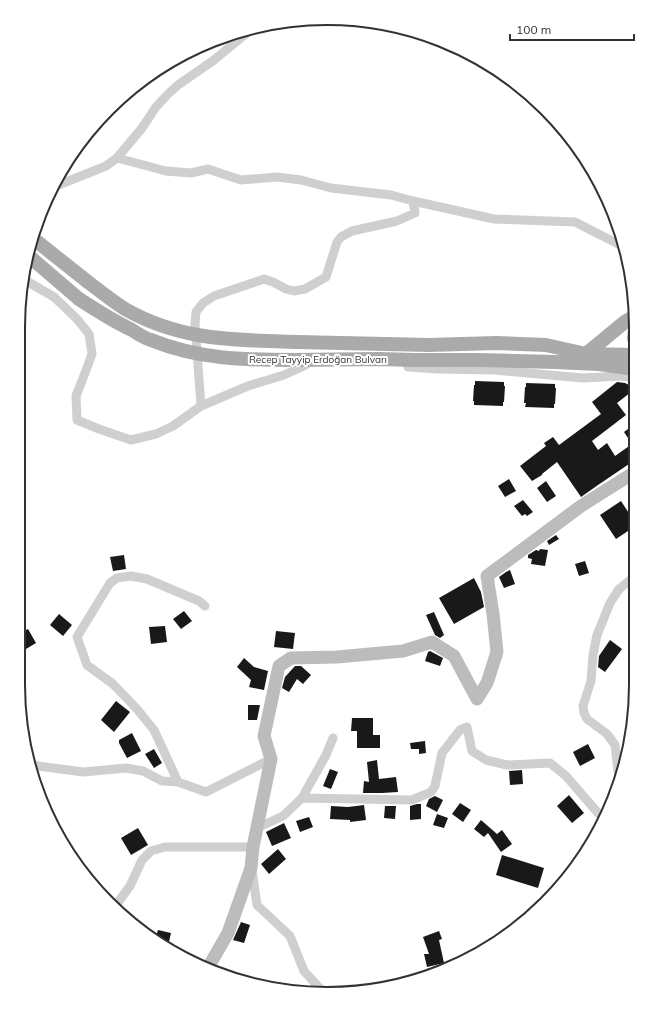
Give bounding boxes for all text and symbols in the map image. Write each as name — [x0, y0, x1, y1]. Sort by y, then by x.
scale bar — [510, 16, 634, 42]
text: 100 m — [516, 22, 551, 37]
street label: Recep Tayyip Erdoğan Bulvarı — [249, 353, 387, 366]

